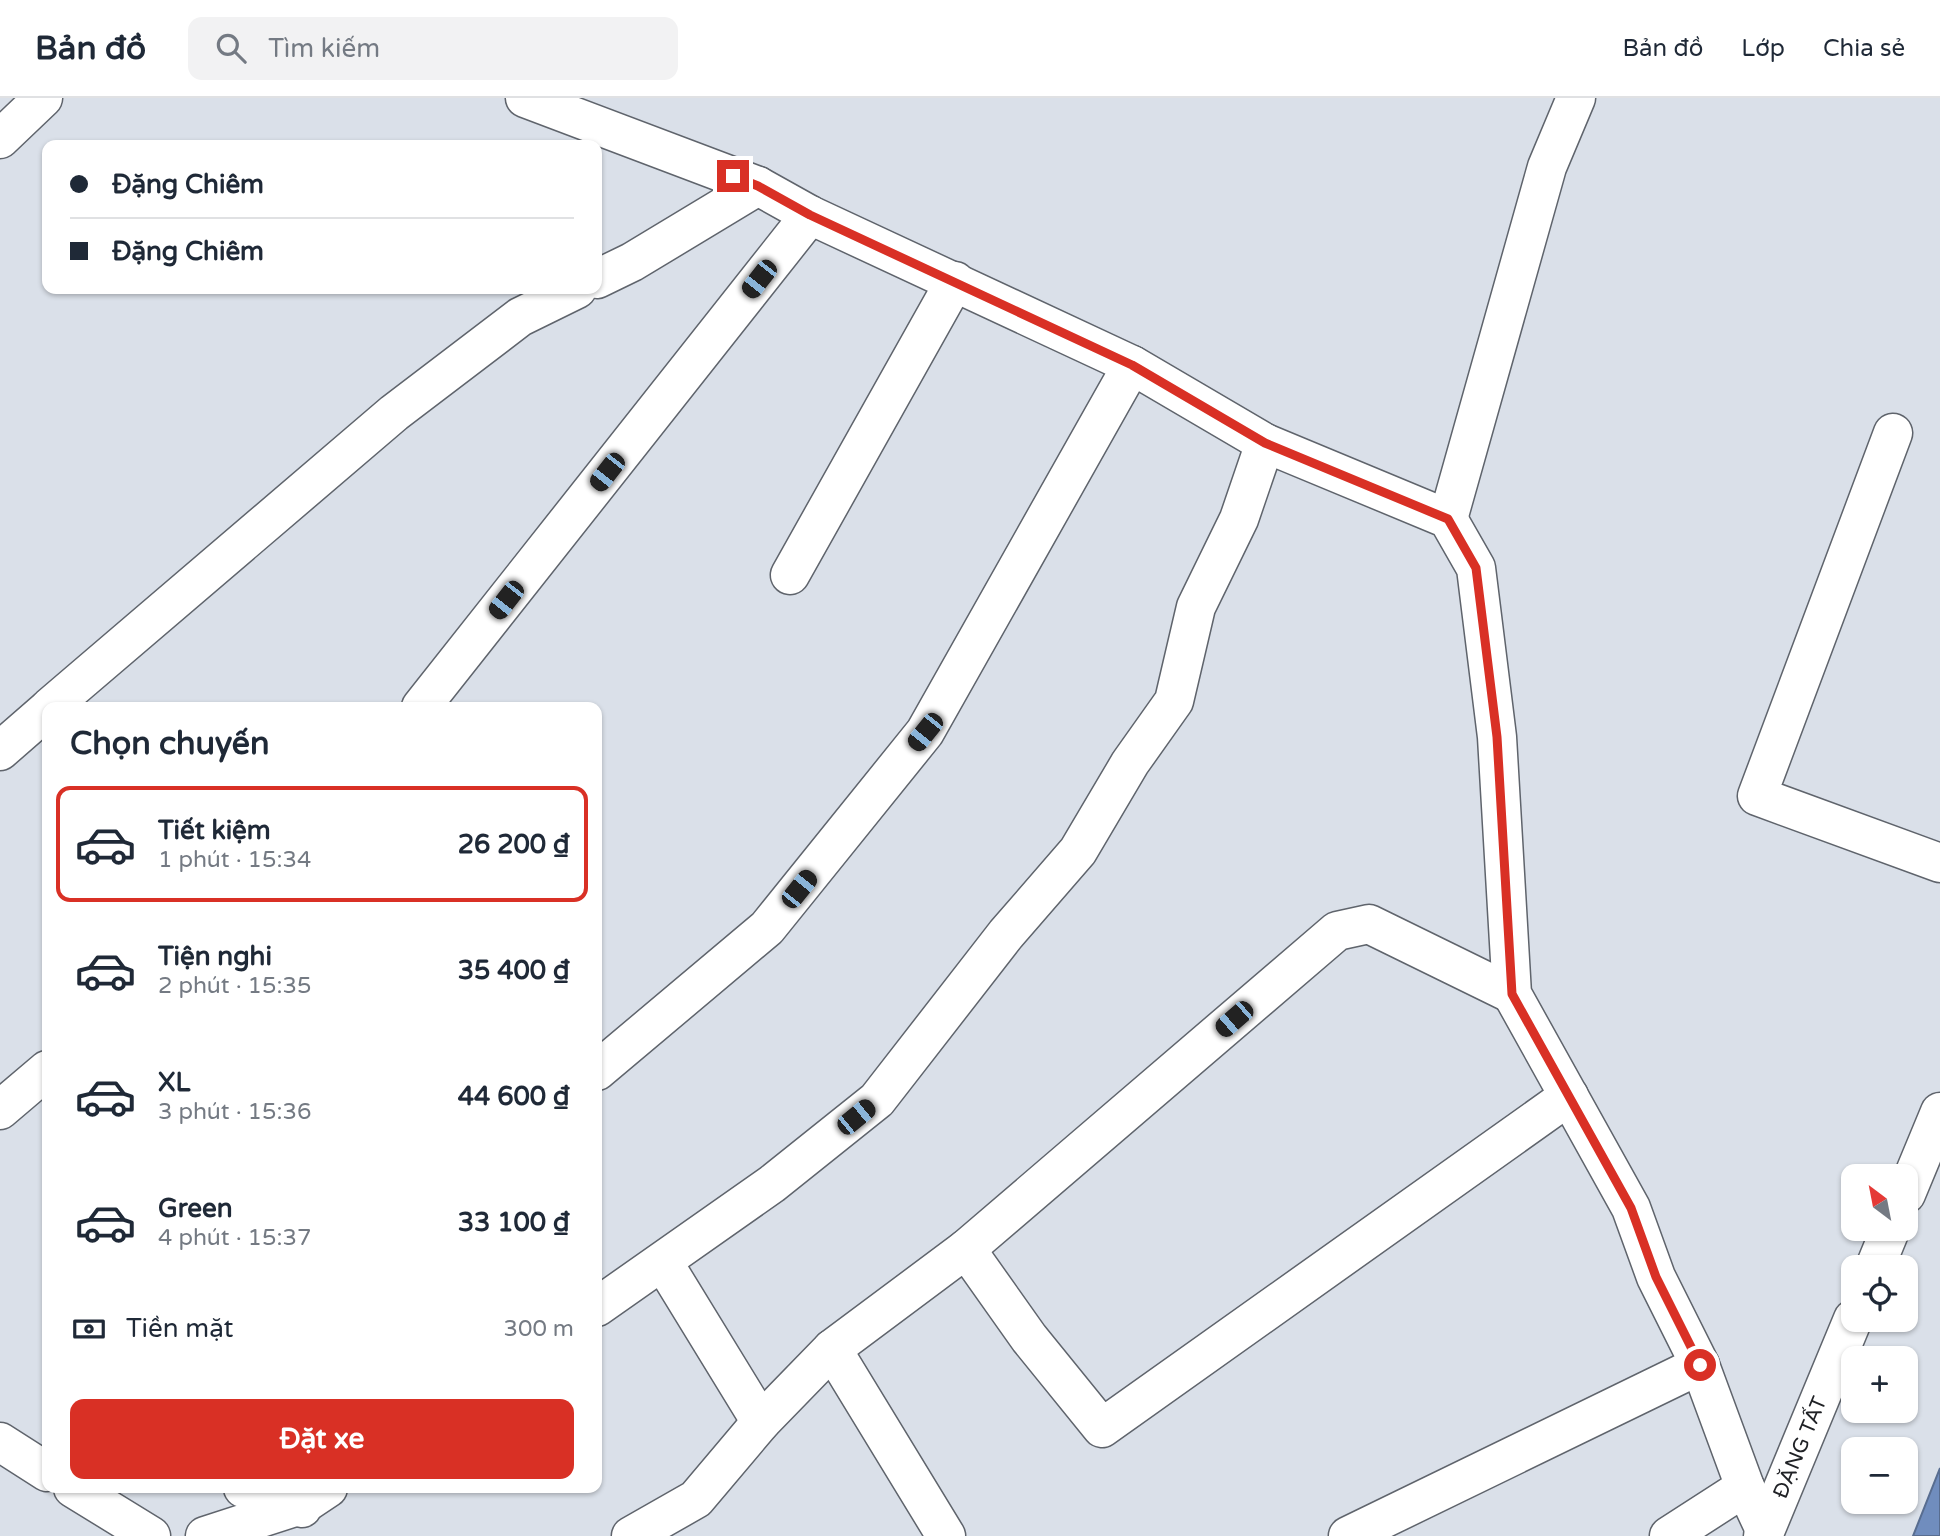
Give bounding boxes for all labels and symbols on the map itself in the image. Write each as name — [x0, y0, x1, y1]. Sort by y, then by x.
route end — [717, 160, 749, 192]
car — [738, 256, 781, 302]
car — [586, 449, 629, 495]
car — [485, 577, 528, 623]
car — [904, 709, 947, 755]
car — [778, 866, 821, 912]
car — [1212, 997, 1257, 1041]
car — [834, 1096, 879, 1138]
north arrow — [1841, 1164, 1918, 1241]
route start — [1684, 1349, 1716, 1381]
street label: ĐẶNG TẤT — [1768, 1392, 1832, 1502]

